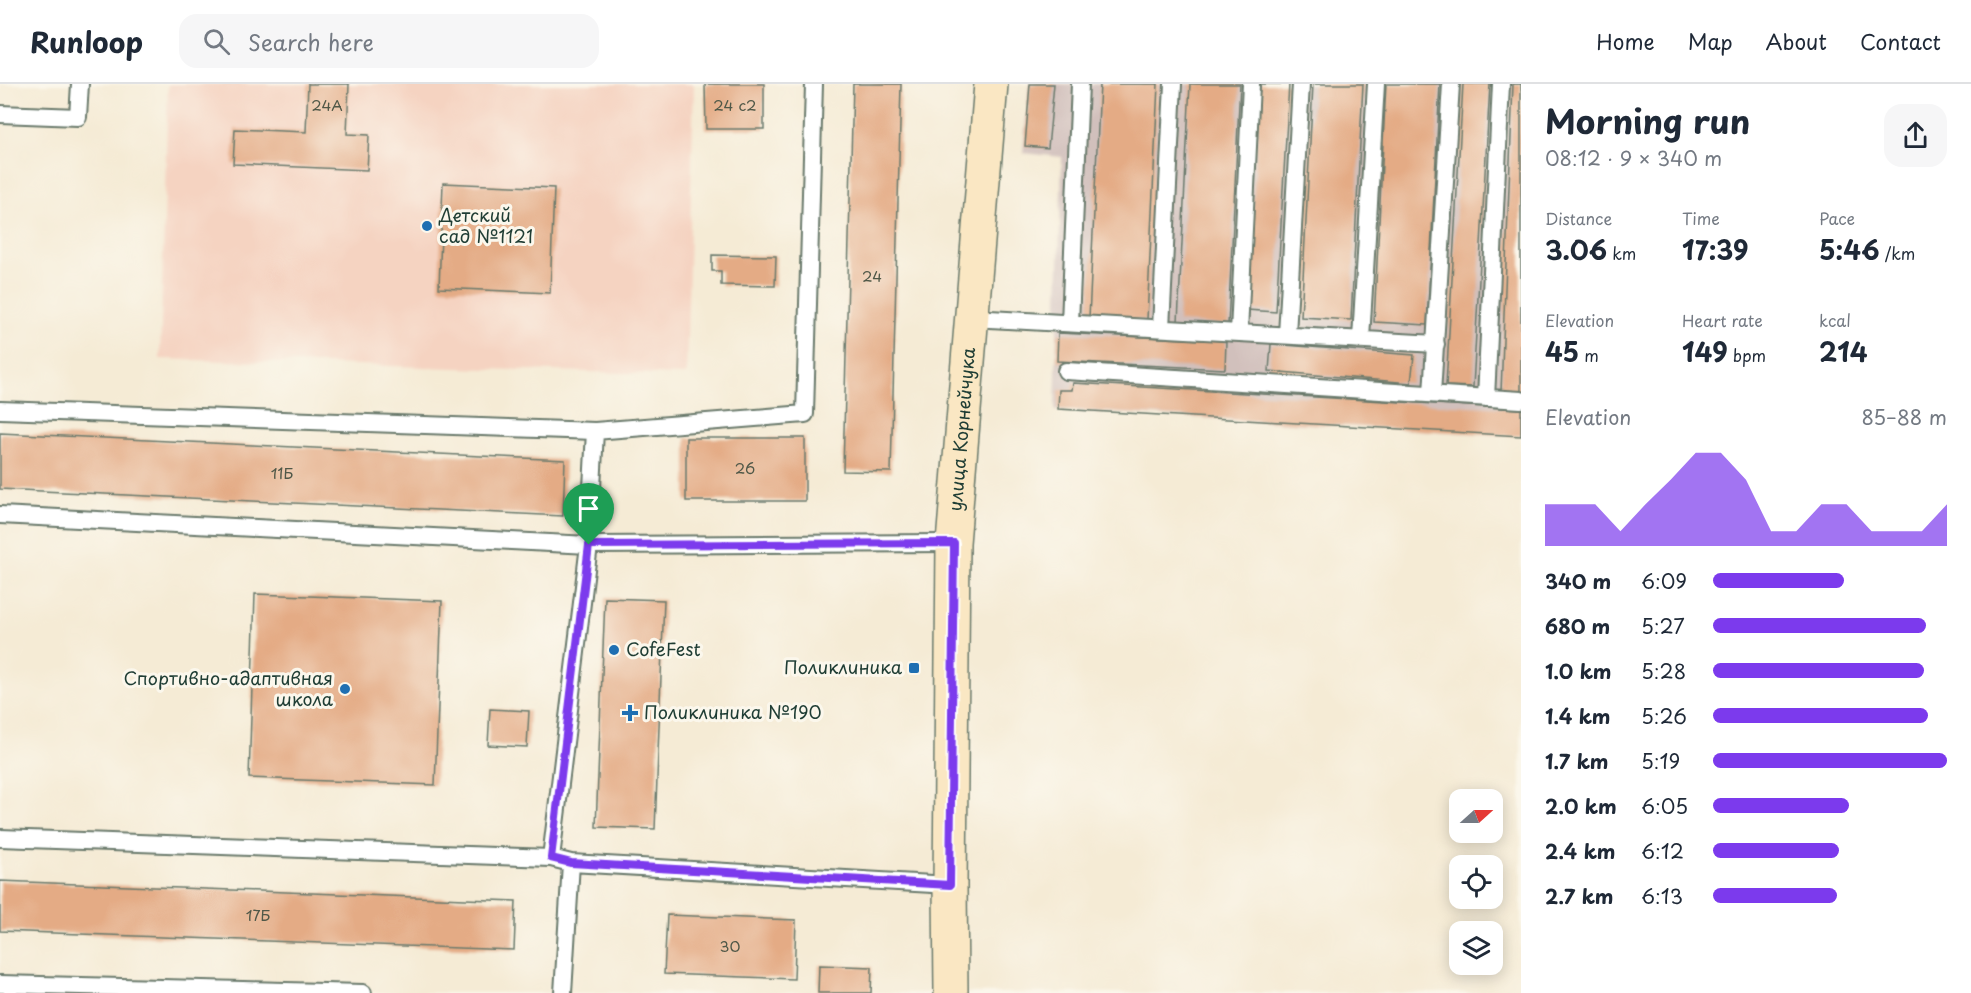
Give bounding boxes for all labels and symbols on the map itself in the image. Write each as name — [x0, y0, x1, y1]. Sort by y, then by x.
house number: 24А — [311, 93, 343, 116]
house number: 24 с2 — [713, 93, 757, 116]
place label: Детский сад №1121 — [438, 201, 533, 249]
marker: Детский сад №1121 — [420, 219, 434, 233]
house number: 24 — [862, 264, 882, 287]
street label: улица Корнейчука — [941, 345, 981, 512]
house number: 26 — [735, 456, 755, 479]
house number: 11Б — [271, 461, 293, 484]
pin — [563, 483, 614, 545]
place label: CofeFest — [626, 635, 701, 662]
marker: CofeFest — [607, 643, 621, 657]
place label: Поликлиника — [784, 653, 903, 680]
marker: Поликлиника — [907, 661, 921, 675]
place label: Спортивно-адаптивная школа — [123, 664, 334, 712]
marker: Спортивно-адаптивная школа — [338, 682, 352, 696]
place label: Поликлиника №190 — [644, 698, 822, 725]
marker: Поликлиника №190 — [621, 704, 639, 722]
north arrow — [1449, 789, 1503, 843]
house number: 17Б — [246, 903, 270, 926]
house number: 30 — [720, 934, 740, 957]

